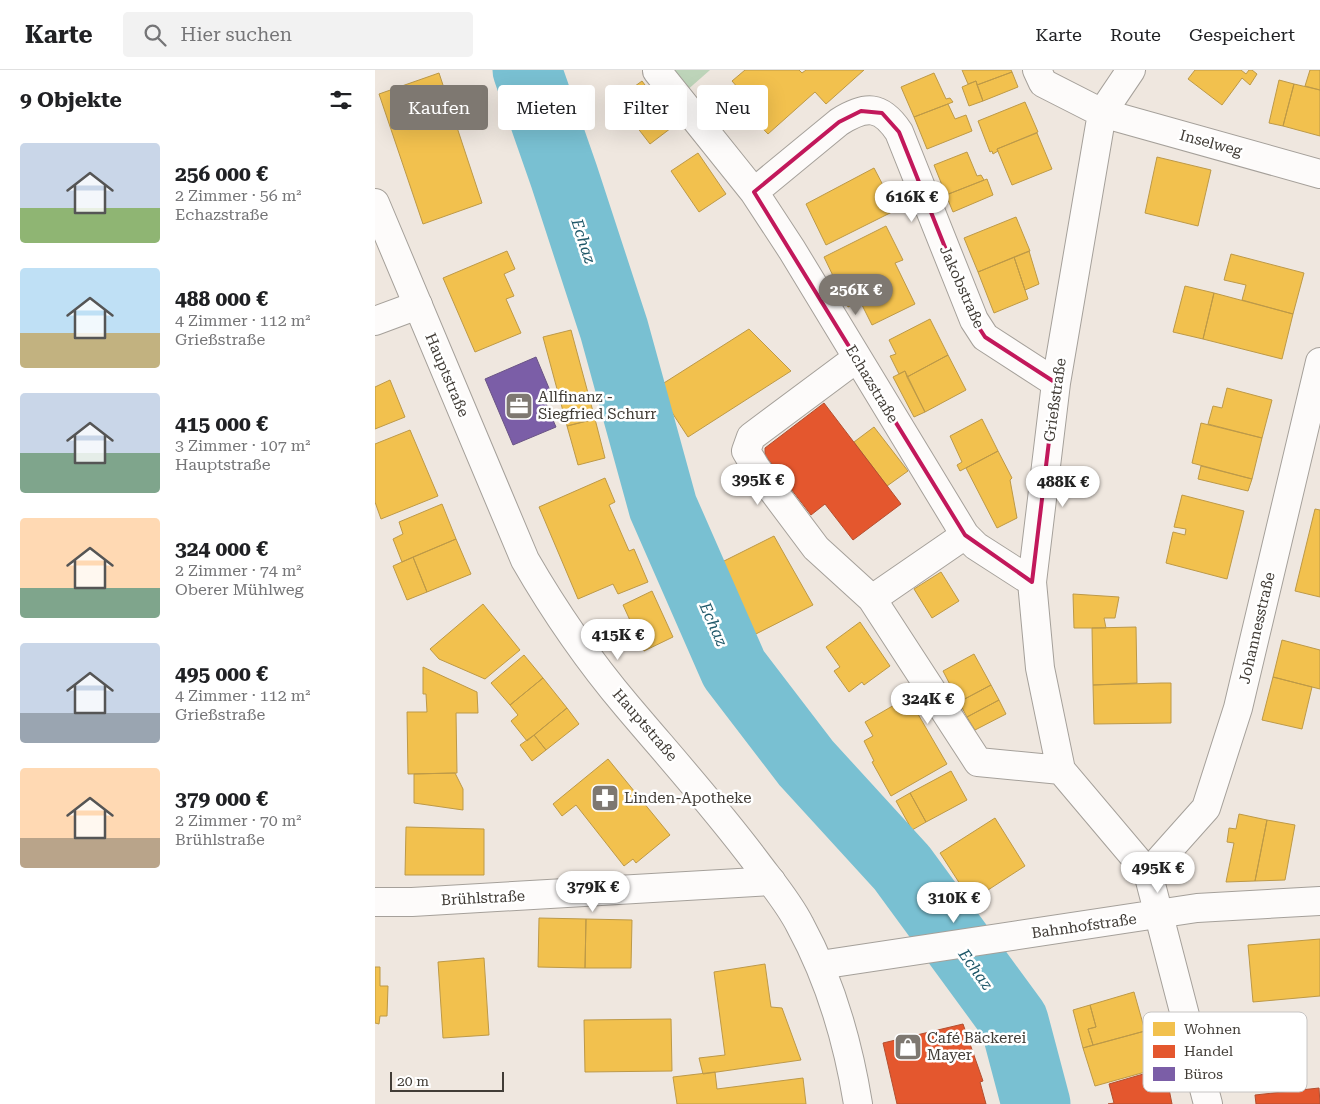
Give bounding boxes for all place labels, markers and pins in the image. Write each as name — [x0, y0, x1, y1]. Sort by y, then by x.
pin: 616K € — [871, 180, 953, 223]
pin: 256K € — [815, 274, 897, 316]
place label: Allfinanz - Siegfried Schurr — [538, 388, 656, 423]
office icon: Allfinanz - Siegfried Schurr — [504, 391, 534, 421]
pin: 395K € — [717, 464, 799, 506]
pin: 488K € — [1022, 466, 1104, 508]
pin: 415K € — [577, 618, 659, 661]
pin: 324K € — [887, 682, 969, 725]
pharmacy icon: Linden-Apotheke — [590, 783, 620, 813]
place label: Linden-Apotheke — [624, 789, 751, 807]
pin: 495K € — [1117, 852, 1199, 894]
pin: 379K € — [552, 870, 634, 913]
pin: 310K € — [913, 882, 995, 924]
place label: Café Bäckerei Mayer — [927, 1029, 1027, 1064]
shop icon: Café Bäckerei Mayer — [893, 1032, 923, 1062]

